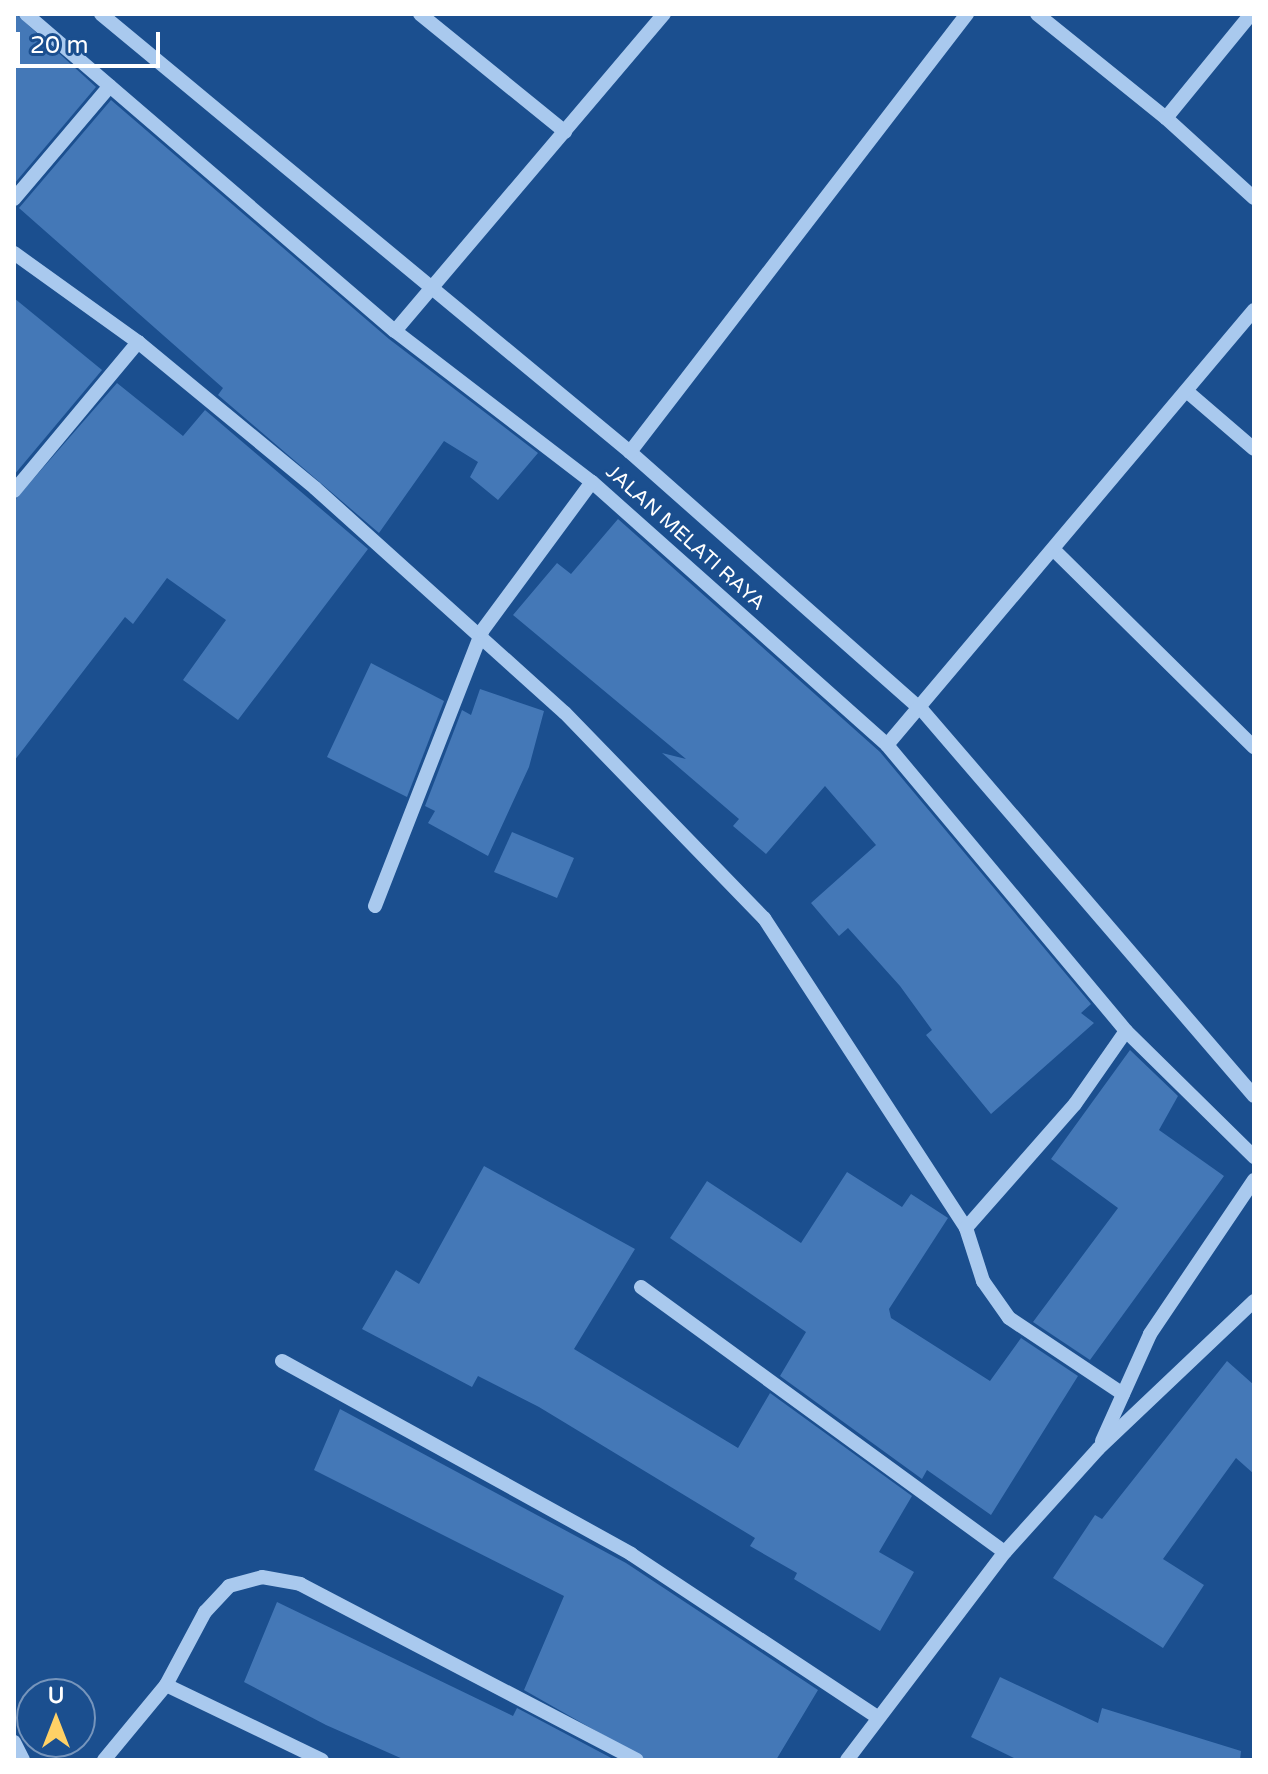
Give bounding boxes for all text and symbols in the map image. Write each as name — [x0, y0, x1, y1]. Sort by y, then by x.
scale bar — [20, 16, 164, 66]
text: 20 m — [30, 31, 88, 60]
street label: JALAN MELATI RAYA — [600, 460, 770, 616]
north arrow — [16, 1678, 96, 1758]
text: U — [48, 1683, 64, 1709]

